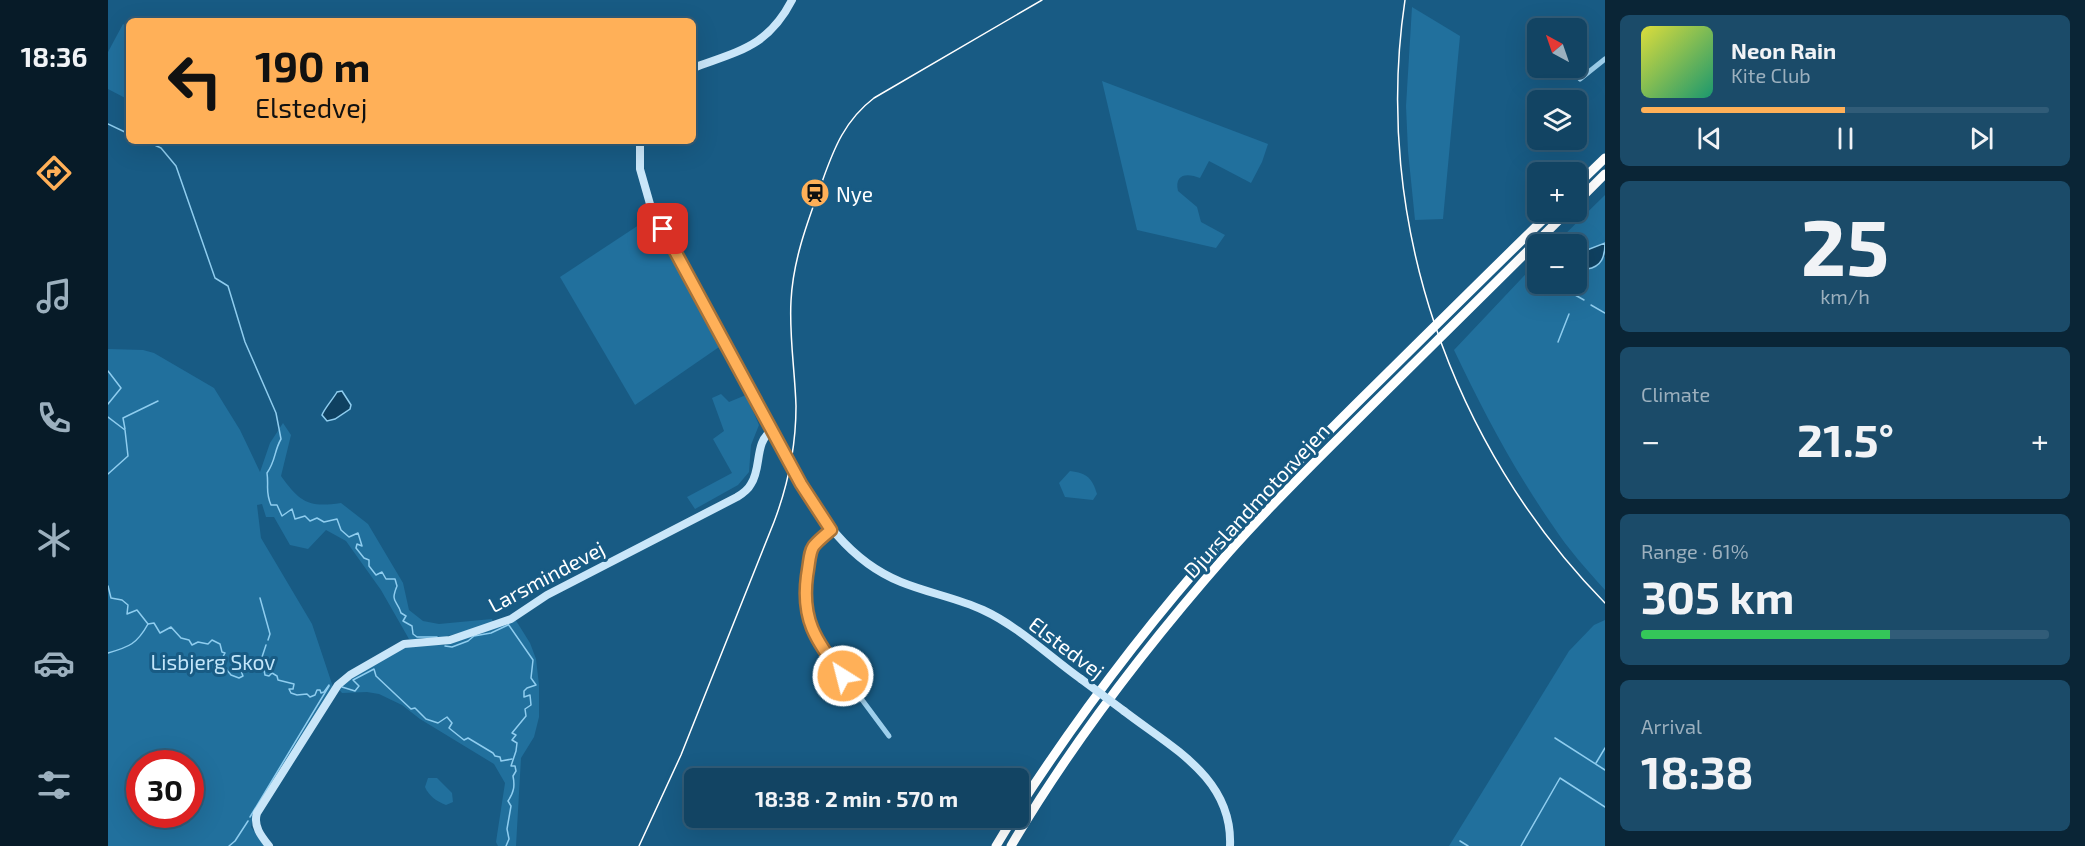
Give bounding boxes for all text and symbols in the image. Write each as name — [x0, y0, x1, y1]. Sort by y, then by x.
north arrow — [1527, 18, 1587, 78]
map controls — [1527, 18, 1587, 294]
text: Neon Rain — [1731, 37, 1836, 63]
text: 18:36 — [21, 40, 87, 72]
text: 190 m — [255, 40, 371, 90]
icon: left — [156, 42, 234, 120]
text: Kite Club — [1731, 63, 1811, 87]
button: layers — [1527, 90, 1587, 150]
text: Elstedvej — [255, 91, 368, 123]
icon: previous — [1693, 122, 1726, 155]
icon: pause — [1829, 122, 1862, 155]
icon: next — [1965, 122, 1998, 155]
icon: directions — [33, 152, 75, 194]
button: + — [1527, 162, 1587, 222]
station icon: Nye — [799, 177, 831, 209]
place label: Nye — [836, 181, 873, 206]
text: 25 — [1801, 198, 1889, 292]
pin — [637, 203, 688, 254]
icon: arrive — [646, 212, 679, 245]
button: − — [1527, 234, 1587, 294]
icon: music — [33, 275, 75, 317]
text: km/h — [1820, 284, 1870, 308]
text: Climate — [1641, 382, 1710, 406]
icon: phone — [33, 397, 75, 439]
text: 21.5° — [1797, 412, 1894, 466]
street label: Djurslandmotorvejen — [1178, 418, 1335, 583]
text: − — [1641, 420, 1660, 460]
text: + — [2031, 420, 2049, 460]
icon: climate — [33, 519, 75, 561]
street label: Larsmindevej — [484, 535, 609, 618]
text: Range · 61% — [1641, 539, 1749, 563]
text: 305 km — [1641, 569, 1794, 623]
street label: Elstedvej — [1024, 611, 1109, 684]
icon: car — [33, 642, 75, 684]
position arrow — [811, 644, 875, 708]
park label: Lisbjerg Skov — [151, 649, 276, 675]
text: Arrival — [1641, 714, 1702, 738]
text: 18:38 — [1641, 744, 1754, 798]
speed limit sign: 30 — [126, 750, 204, 828]
icon: filters — [33, 764, 75, 806]
text: 18:38 · 2 min · 570 m — [755, 785, 958, 811]

